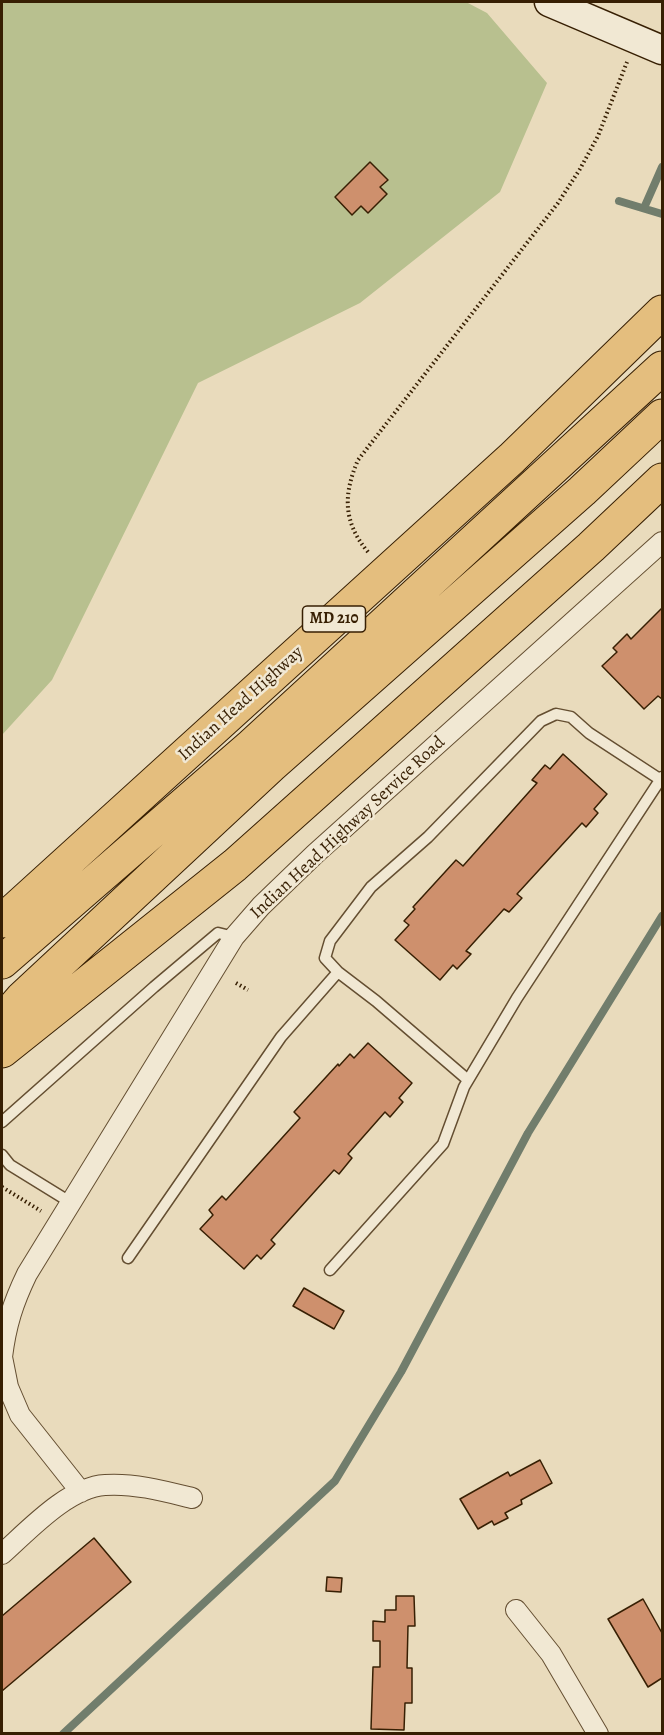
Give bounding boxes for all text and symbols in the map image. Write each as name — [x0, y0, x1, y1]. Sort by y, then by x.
road number: MD 210 — [302, 606, 366, 632]
street label: Indian Head Highway — [174, 642, 308, 766]
street label: Indian Head Highway Service Road — [246, 732, 450, 924]

